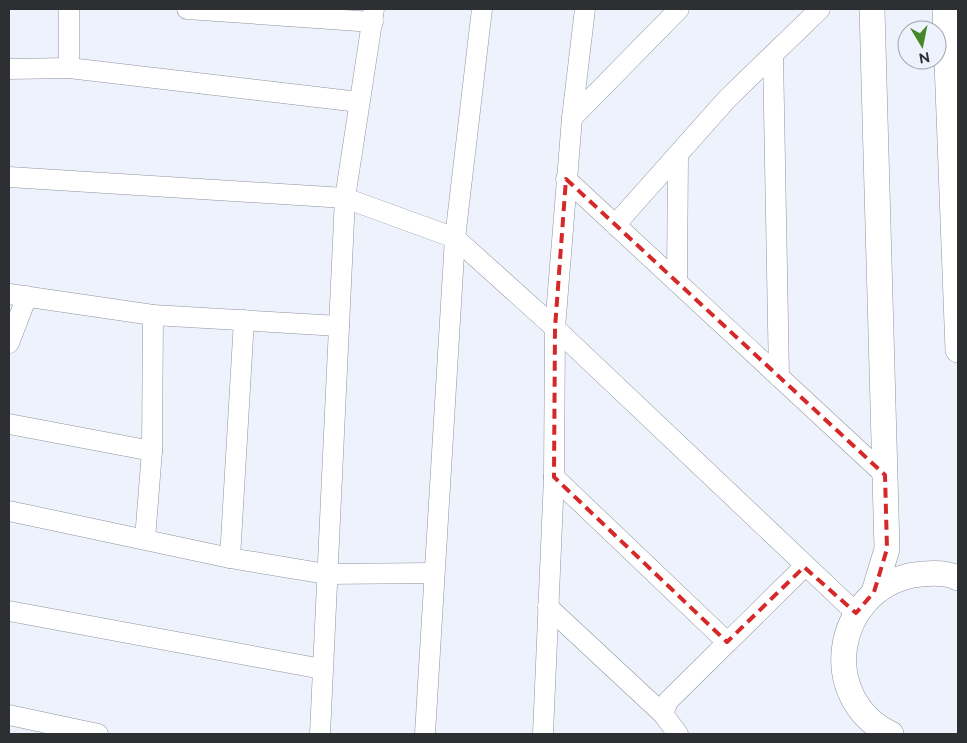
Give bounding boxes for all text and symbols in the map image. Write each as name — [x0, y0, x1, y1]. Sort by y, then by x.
north arrow — [897, 20, 947, 70]
text: N — [918, 49, 931, 67]

